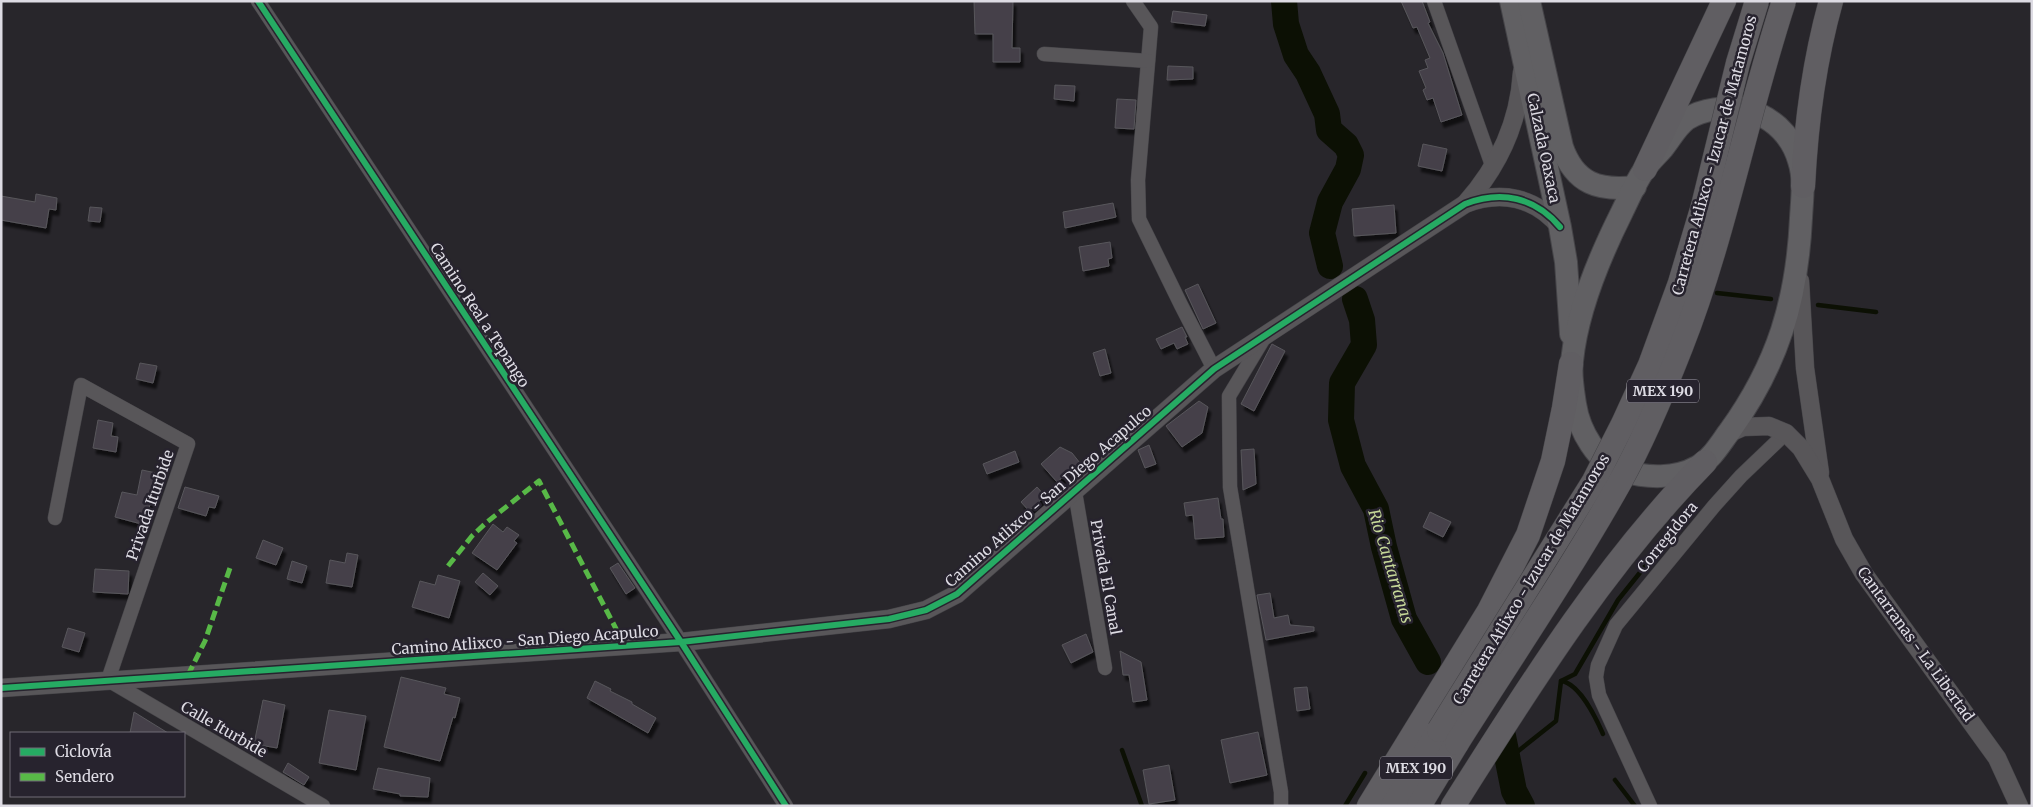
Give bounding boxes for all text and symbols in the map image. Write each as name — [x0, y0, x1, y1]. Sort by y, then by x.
street label: Carretera Atlixco - Izucar de Matamoros — [1667, 13, 1761, 297]
street label: Calzada Oaxaca — [1523, 91, 1565, 205]
street label: Camino Real a Tepango — [426, 239, 534, 391]
road number: MEX 190 — [1627, 380, 1699, 402]
street label: Camino Atlixco - San Diego Acapulco — [941, 401, 1155, 591]
street label: Privada Iturbide — [122, 447, 178, 563]
street label: Carretera Atlixco - Izucar de Matamoros — [1448, 450, 1614, 708]
street label: Corregidora — [1633, 498, 1701, 576]
water label: Rio Cantarranas — [1364, 507, 1418, 626]
street label: Privada El Canal — [1086, 518, 1126, 637]
street label: Cantarranas - La Libertad — [1853, 563, 1979, 725]
street label: Camino Atlixco - San Diego Acapulco — [391, 621, 659, 659]
street label: Calle Iturbide — [178, 697, 271, 761]
legend — [10, 732, 185, 797]
text: Ciclovía — [55, 742, 112, 761]
road number: MEX 190 — [1380, 756, 1452, 780]
text: Sendero — [55, 767, 114, 786]

